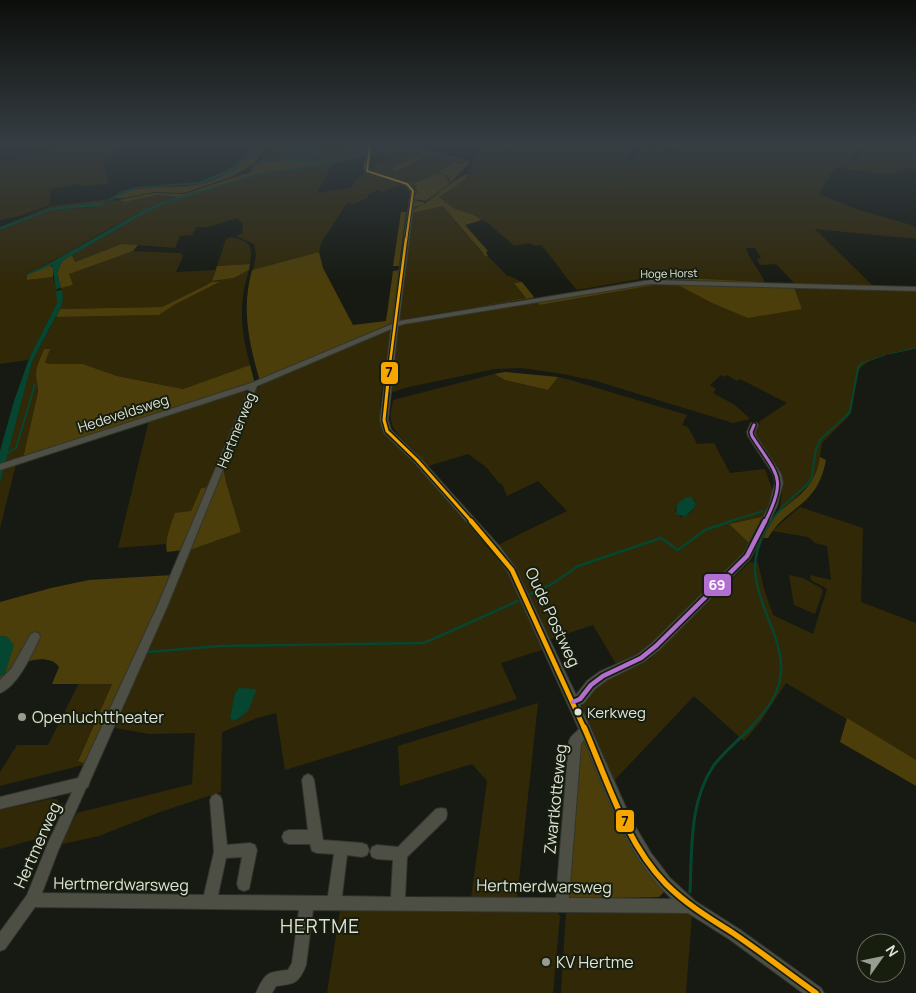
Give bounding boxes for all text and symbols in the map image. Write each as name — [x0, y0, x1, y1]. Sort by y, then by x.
street label: Hoge Horst — [640, 265, 698, 281]
line badge: 7 — [380, 361, 399, 385]
text: 7 — [385, 362, 393, 381]
street label: Hedeveldsweg — [75, 389, 171, 437]
street label: Hertmerweg — [212, 389, 260, 471]
street label: Oude Postweg — [520, 564, 586, 670]
line badge: 69 — [703, 573, 732, 597]
text: 69 — [708, 575, 726, 594]
place label: Kerkweg — [587, 702, 646, 723]
place label: Openluchttheater — [32, 706, 164, 728]
marker: Kerkweg — [573, 707, 583, 717]
marker: Openluchttheater — [16, 711, 28, 723]
street label: Zwartkotteweg — [538, 743, 572, 855]
street label: Hertmerweg — [8, 799, 66, 891]
line badge: 7 — [615, 809, 635, 833]
text: 7 — [621, 811, 629, 830]
street label: Hertmerdwarsweg — [53, 872, 189, 896]
street label: Hertmerdwarsweg — [476, 874, 612, 898]
district label: HERTME — [280, 913, 360, 939]
north arrow — [856, 933, 906, 983]
text: N — [882, 941, 903, 960]
place label: KV Hertme — [556, 951, 634, 973]
marker: KV Hertme — [540, 956, 552, 968]

